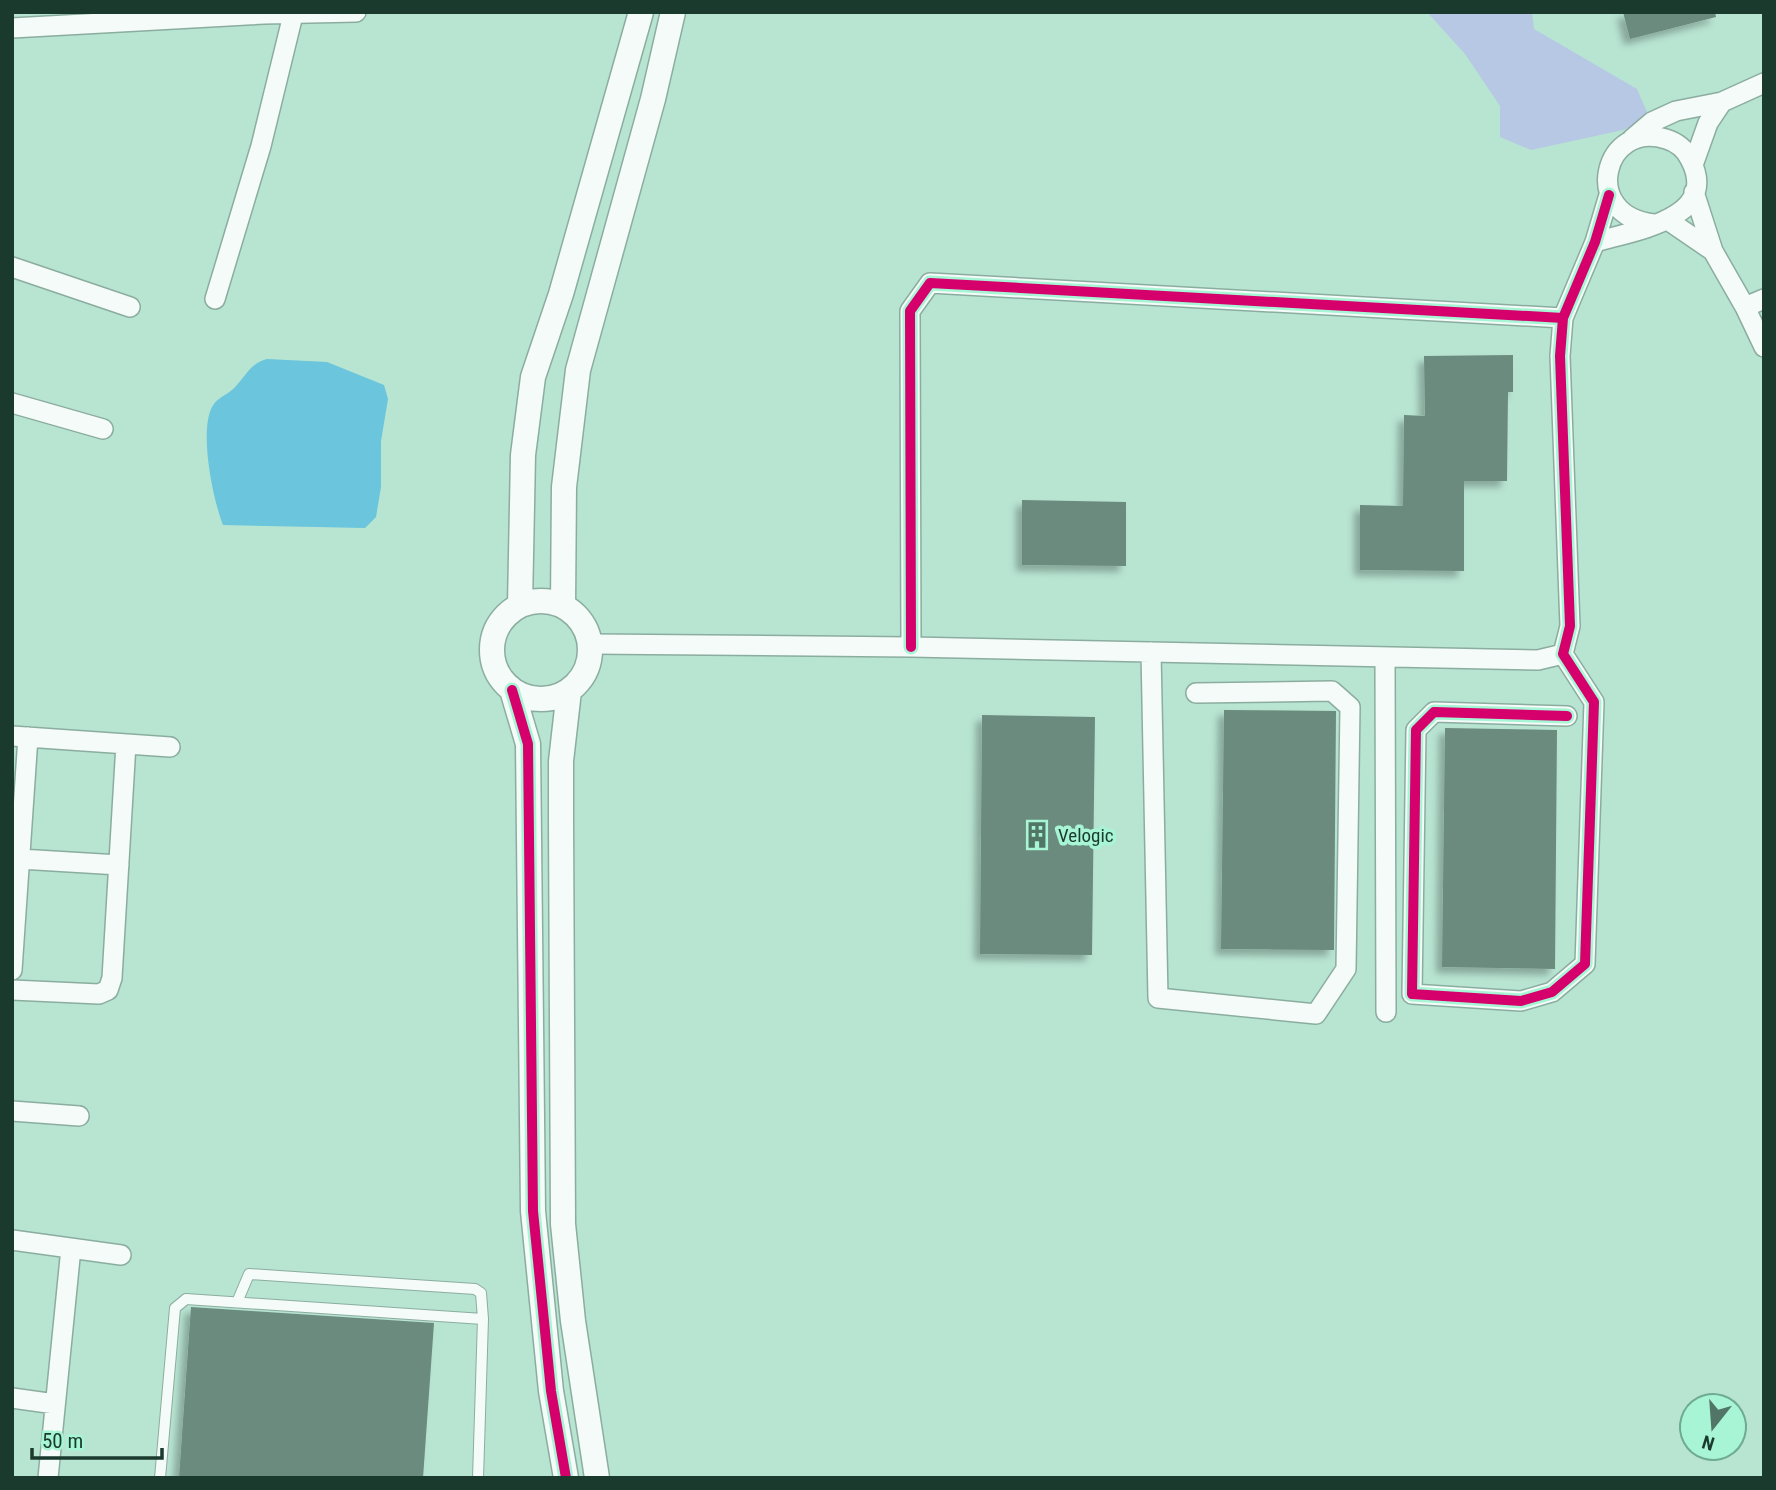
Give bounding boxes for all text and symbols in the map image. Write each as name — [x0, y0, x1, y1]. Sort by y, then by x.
building icon: Velogic — [1022, 820, 1052, 850]
place label: Velogic — [1058, 824, 1114, 847]
north arrow — [1678, 1392, 1748, 1462]
scale bar — [32, 1416, 161, 1460]
text: 50 m — [42, 1429, 83, 1453]
text: N — [1699, 1430, 1717, 1455]

